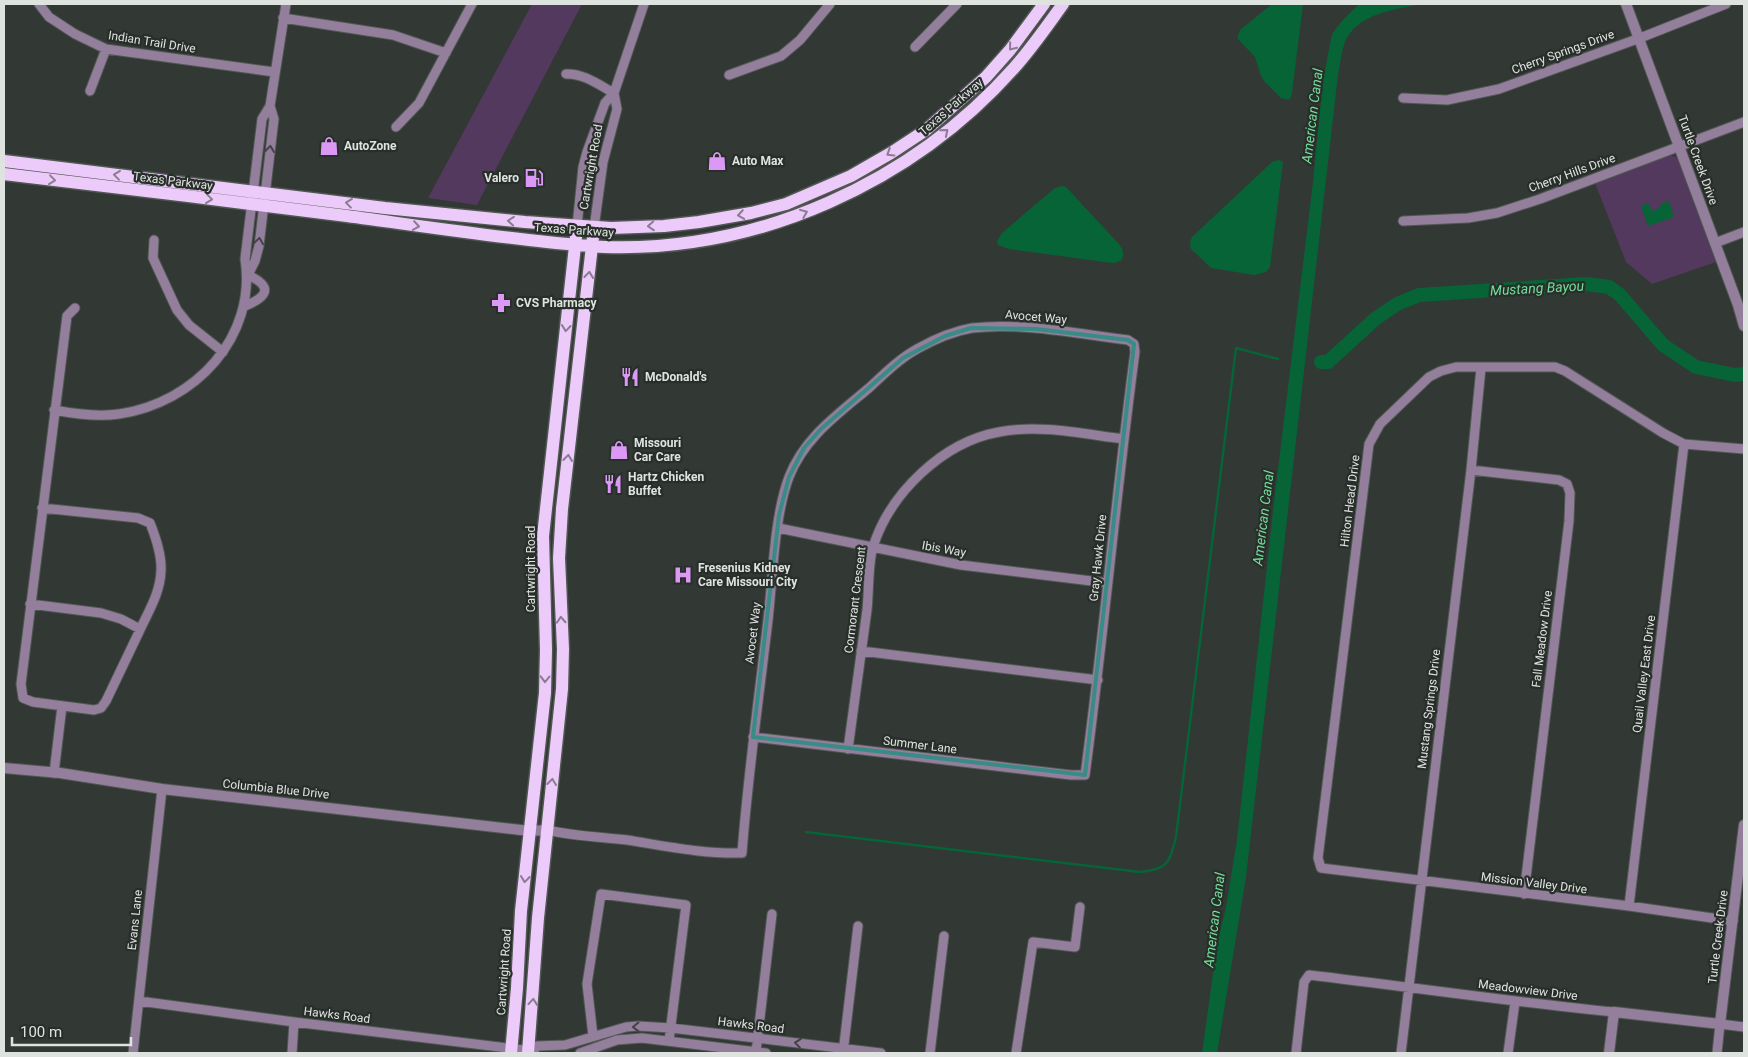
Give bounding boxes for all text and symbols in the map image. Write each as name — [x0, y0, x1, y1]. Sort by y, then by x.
street label: Cherry Springs Drive — [1510, 27, 1616, 77]
street label: Indian Trail Drive — [107, 28, 197, 56]
one-way arrow — [1009, 41, 1018, 50]
water label: American Canal — [1298, 67, 1326, 165]
street label: Texas Parkway — [916, 75, 986, 138]
street label: Turtle Creek Drive — [1675, 113, 1721, 207]
street label: Cartwright Road — [577, 123, 605, 211]
one-way arrow — [939, 130, 948, 138]
shop icon: AutoZone — [318, 135, 340, 157]
place label: AutoZone — [344, 139, 397, 153]
one-way arrow — [265, 145, 275, 153]
one-way arrow — [887, 147, 896, 157]
shop icon: Auto Max — [706, 150, 728, 172]
street label: Cherry Hills Drive — [1527, 151, 1617, 195]
place label: Auto Max — [732, 154, 784, 168]
fuel station icon: Valero — [523, 167, 545, 189]
street label: Texas Parkway — [132, 169, 214, 193]
one-way arrow — [113, 170, 121, 181]
place label: Valero — [484, 171, 519, 185]
one-way arrow — [48, 174, 56, 185]
one-way arrow — [206, 193, 214, 204]
one-way arrow — [345, 198, 353, 209]
one-way arrow — [799, 208, 808, 219]
one-way arrow — [737, 209, 745, 219]
one-way arrow — [507, 216, 515, 227]
one-way arrow — [412, 220, 420, 231]
street label: Texas Parkway — [534, 220, 615, 240]
one-way arrow — [646, 221, 654, 232]
one-way arrow — [253, 237, 264, 245]
one-way arrow — [583, 271, 594, 279]
water label: Mustang Bayou — [1490, 278, 1585, 298]
pharmacy icon: CVS Pharmacy — [490, 292, 512, 314]
place label: CVS Pharmacy — [516, 296, 597, 310]
street label: Avocet Way — [1004, 307, 1068, 327]
one-way arrow — [561, 324, 572, 332]
restaurant icon: McDonald's — [619, 366, 641, 388]
place label: McDonald's — [645, 370, 707, 384]
place label: Missouri Car Care — [634, 436, 681, 464]
shop icon: Missouri Car Care — [608, 439, 630, 461]
one-way arrow — [562, 454, 573, 462]
street label: Hilton Head Drive — [1337, 454, 1363, 548]
water label: American Canal — [1249, 469, 1277, 567]
place label: Hartz Chicken Buffet — [628, 470, 705, 498]
restaurant icon: Hartz Chicken Buffet — [602, 473, 624, 495]
street label: Gray Hawk Drive — [1086, 514, 1110, 602]
street label: Cartwright Road — [524, 526, 538, 612]
street label: Ibis Way — [921, 538, 968, 560]
street label: Cormorant Crescent — [842, 546, 869, 654]
place label: Fresenius Kidney Care Missouri City — [698, 561, 798, 589]
hospital icon: Fresenius Kidney Care Missouri City — [672, 564, 694, 586]
street label: Fall Meadow Drive — [1529, 590, 1555, 688]
street label: Avocet Way — [742, 601, 764, 665]
street label: Quail Valley East Drive — [1630, 614, 1658, 734]
one-way arrow — [556, 616, 567, 624]
street label: Mustang Springs Drive — [1415, 648, 1443, 770]
one-way arrow — [540, 676, 550, 683]
street label: Summer Lane — [882, 734, 958, 756]
street label: Columbia Blue Drive — [222, 776, 330, 802]
one-way arrow — [546, 778, 557, 786]
street label: Mission Valley Drive — [1480, 870, 1588, 896]
water label: American Canal — [1200, 871, 1228, 969]
one-way arrow — [520, 875, 531, 883]
street label: Evans Lane — [125, 889, 145, 951]
street label: Turtle Creek Drive — [1705, 889, 1731, 985]
street label: Cartwright Road — [494, 928, 514, 1016]
street label: Meadowview Drive — [1477, 977, 1579, 1003]
one-way arrow — [527, 998, 538, 1006]
street label: Hawks Road — [303, 1004, 371, 1026]
scale bar — [12, 1014, 131, 1046]
street label: Hawks Road — [717, 1014, 785, 1036]
one-way arrow — [632, 1021, 640, 1032]
text: 100 m — [20, 1023, 62, 1041]
one-way arrow — [793, 1038, 801, 1049]

